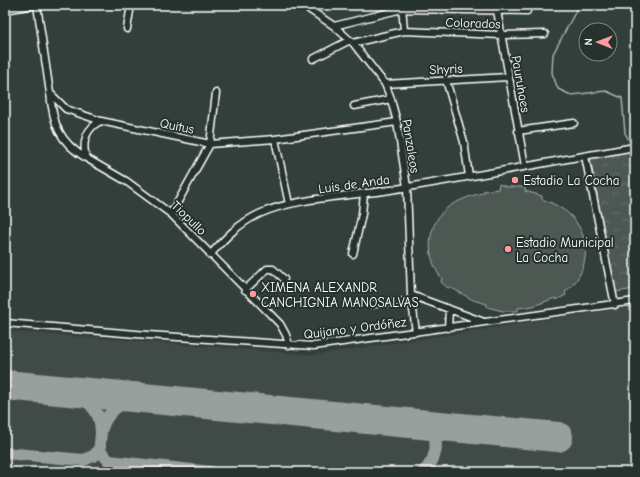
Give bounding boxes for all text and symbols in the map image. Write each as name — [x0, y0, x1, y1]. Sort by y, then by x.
street label: Colorados — [445, 15, 501, 31]
north arrow — [578, 22, 618, 62]
text: N — [582, 38, 595, 46]
street label: Pauruhaes — [509, 54, 533, 114]
street label: Shyris — [429, 61, 463, 77]
street label: Quitus — [159, 115, 195, 137]
street label: Panzaleos — [399, 118, 423, 174]
street label: Luis de Anda — [317, 172, 391, 196]
place label: Estadio La Cocha — [523, 173, 620, 188]
marker: Estadio La Cocha — [510, 175, 520, 185]
street label: Tiopullo — [168, 198, 210, 238]
place label: Estadio Municipal La Cocha — [516, 235, 614, 265]
marker: Estadio Municipal La Cocha — [503, 244, 513, 254]
place label: XIMENA ALEXANDR CANCHIGNIA MANOSALVAS — [261, 280, 419, 310]
marker: XIMENA ALEXANDR CANCHIGNIA MANOSALVAS — [248, 289, 258, 299]
street label: Quijano y Ordóñez — [303, 314, 408, 342]

